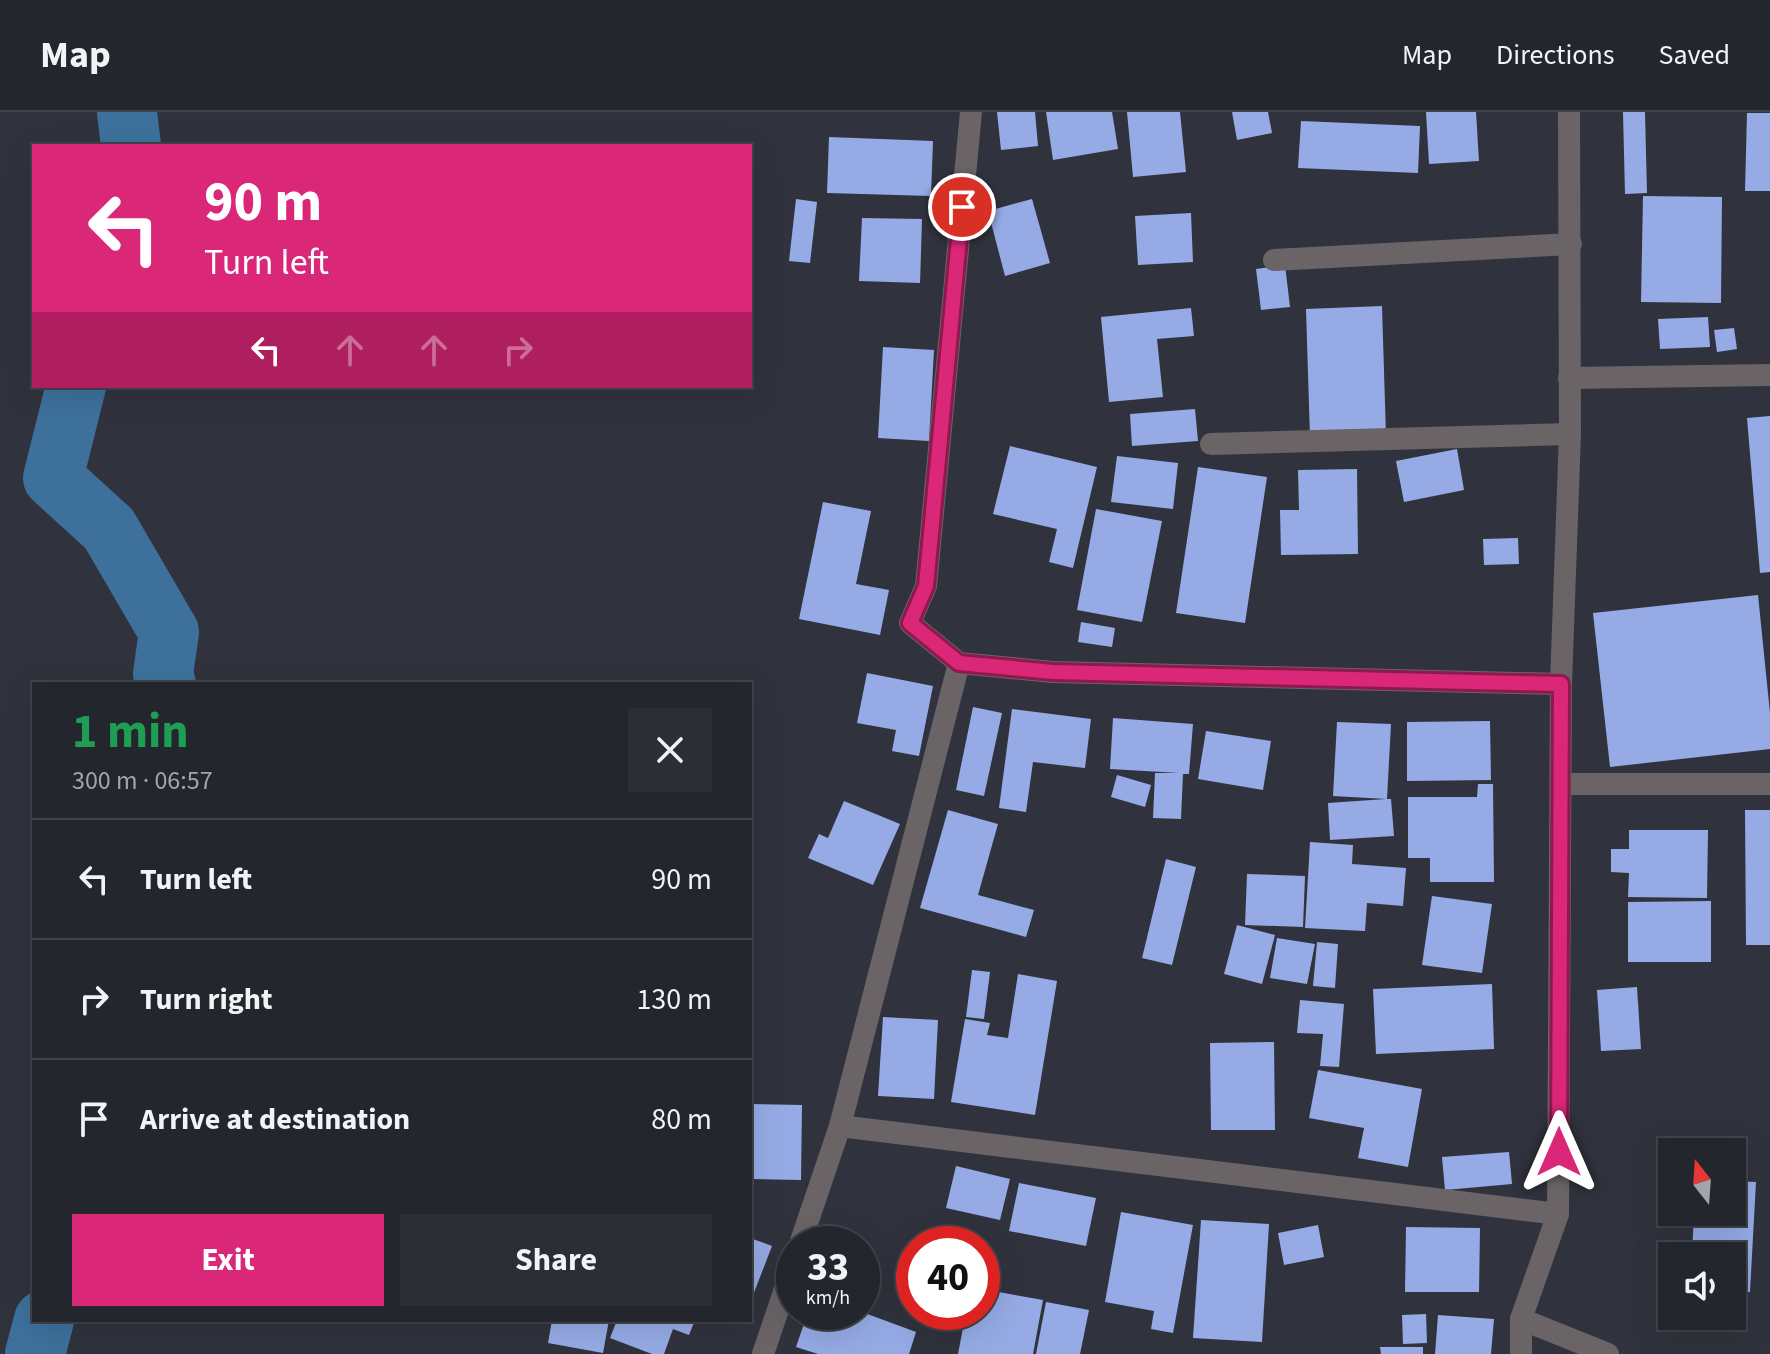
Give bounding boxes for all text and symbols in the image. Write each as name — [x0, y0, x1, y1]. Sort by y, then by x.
text: Map — [40, 28, 111, 82]
text: Map — [1402, 35, 1452, 75]
text: Directions — [1496, 35, 1615, 75]
text: Saved — [1659, 35, 1730, 75]
text: 90 m — [204, 163, 322, 242]
pin — [928, 173, 996, 241]
icon: left — [72, 176, 176, 280]
icon: arrive — [940, 185, 984, 229]
text: Turn left — [204, 237, 329, 288]
icon: left — [244, 328, 288, 372]
icon: ahead — [328, 328, 372, 372]
icon: ahead — [412, 328, 456, 372]
icon: right — [496, 328, 540, 372]
text: 1 min — [72, 698, 189, 766]
button: close — [628, 708, 712, 792]
text: 300 m · 06:57 — [72, 762, 213, 799]
icon: left — [72, 857, 116, 901]
text: Turn left — [140, 858, 252, 901]
text: 90 m — [651, 858, 712, 901]
icon: right — [72, 977, 116, 1021]
text: Turn right — [140, 978, 272, 1021]
text: 130 m — [636, 978, 712, 1021]
icon: arrive — [72, 1097, 116, 1141]
text: Arrive at destination — [140, 1098, 410, 1141]
text: 80 m — [651, 1098, 712, 1141]
position arrow — [1517, 1110, 1601, 1194]
north arrow — [1658, 1138, 1746, 1226]
map controls — [1658, 1138, 1746, 1330]
button: Exit — [72, 1214, 384, 1306]
button: Share — [400, 1214, 712, 1306]
speed limit sign: 40 — [896, 1226, 1000, 1330]
text: 33 — [807, 1239, 849, 1296]
button: sound — [1658, 1242, 1746, 1330]
text: km/h — [806, 1284, 850, 1312]

